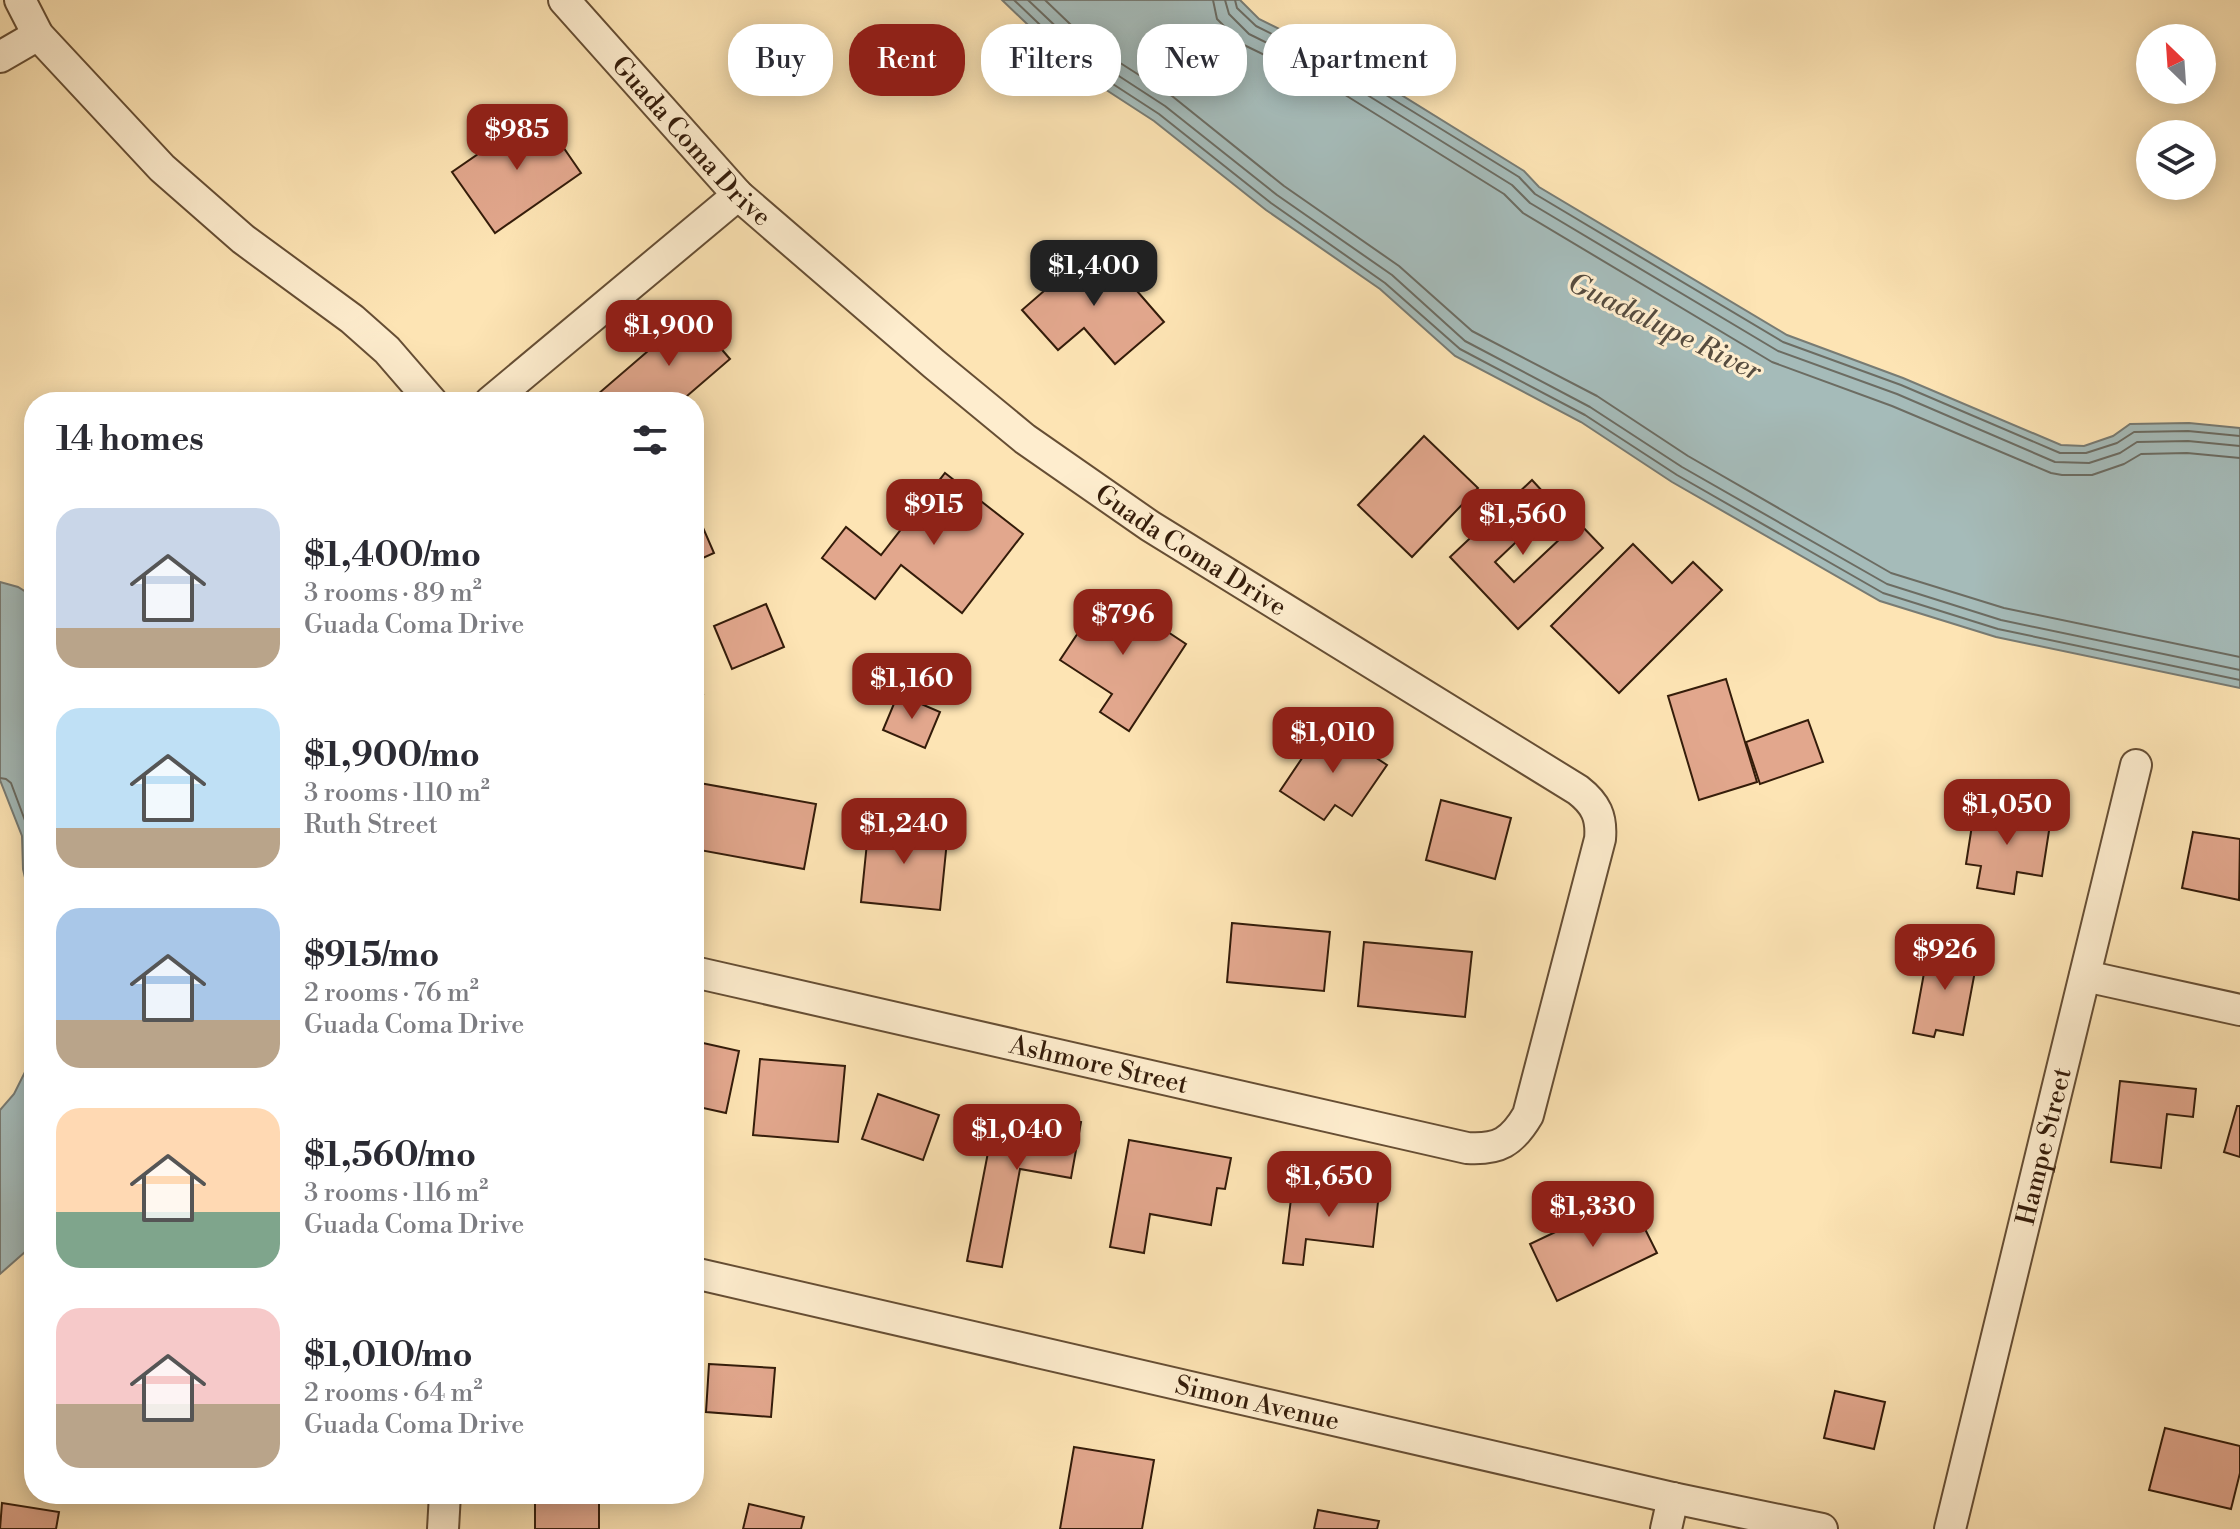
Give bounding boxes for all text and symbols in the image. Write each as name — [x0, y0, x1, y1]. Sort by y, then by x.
chip: Buy — [728, 24, 833, 96]
chip: Rent — [849, 24, 965, 96]
chip: Filters — [981, 24, 1121, 96]
chip: New — [1137, 24, 1247, 96]
chip: Apartment — [1263, 24, 1456, 96]
north arrow — [2136, 24, 2216, 104]
map controls — [2136, 24, 2216, 200]
street label: Guada Coma Drive — [604, 50, 777, 233]
pin: $985 — [470, 104, 564, 172]
text: $985 — [485, 114, 549, 146]
button: layers — [2136, 120, 2216, 200]
pin: $1,400 — [1029, 240, 1159, 308]
text: $1,400 — [1048, 250, 1140, 282]
water label: Guadalupe River — [1562, 265, 1768, 390]
pin: $1,900 — [604, 300, 734, 368]
text: $1,900 — [624, 310, 714, 342]
icon: filters — [628, 418, 672, 462]
text: 14 homes — [56, 419, 204, 461]
street label: Guada Coma Drive — [1089, 478, 1292, 623]
pin: $915 — [887, 479, 981, 547]
text: $915 — [904, 489, 964, 521]
pin: $1,560 — [1458, 489, 1588, 557]
text: $1,560 — [1479, 499, 1567, 531]
text: $1,400/mo — [304, 535, 481, 577]
icon: home — [120, 540, 216, 636]
text: 3 rooms · 89 m² — [304, 577, 482, 609]
pin: $796 — [1076, 589, 1170, 657]
text: $796 — [1091, 599, 1155, 631]
text: Guada Coma Drive — [304, 609, 524, 641]
pin: $1,160 — [847, 653, 977, 721]
text: $1,160 — [870, 663, 954, 695]
pin: $1,010 — [1268, 707, 1398, 775]
text: $1,010 — [1291, 717, 1375, 749]
text: $1,900/mo — [304, 735, 480, 777]
icon: home — [120, 740, 216, 836]
text: 3 rooms · 110 m² — [304, 777, 490, 809]
pin: $1,050 — [1942, 779, 2072, 847]
text: $1,050 — [1962, 789, 2052, 821]
pin: $1,240 — [839, 798, 969, 866]
text: $1,240 — [859, 808, 949, 840]
text: Ruth Street — [304, 809, 438, 841]
pin: $926 — [1898, 924, 1992, 992]
text: $926 — [1913, 934, 1977, 966]
text: $915/mo — [304, 935, 439, 977]
icon: home — [120, 940, 216, 1036]
text: 2 rooms · 76 m² — [304, 977, 479, 1009]
text: Guada Coma Drive — [304, 1009, 524, 1041]
street label: Ashmore Street — [1005, 1029, 1191, 1101]
street label: Hampe Street — [2010, 1064, 2079, 1228]
pin: $1,040 — [952, 1104, 1082, 1172]
text: $1,040 — [971, 1114, 1063, 1146]
text: $1,560/mo — [304, 1135, 476, 1177]
icon: home — [120, 1140, 216, 1236]
pin: $1,650 — [1264, 1151, 1394, 1219]
text: $1,650 — [1285, 1161, 1373, 1193]
text: 3 rooms · 116 m² — [304, 1177, 488, 1209]
pin: $1,330 — [1528, 1181, 1658, 1249]
text: $1,330 — [1550, 1191, 1636, 1223]
text: Guada Coma Drive — [304, 1209, 524, 1241]
text: $1,010/mo — [304, 1335, 472, 1377]
icon: home — [120, 1340, 216, 1436]
street label: Simon Avenue — [1172, 1369, 1342, 1438]
text: 2 rooms · 64 m² — [304, 1377, 483, 1409]
text: Guada Coma Drive — [304, 1409, 524, 1441]

